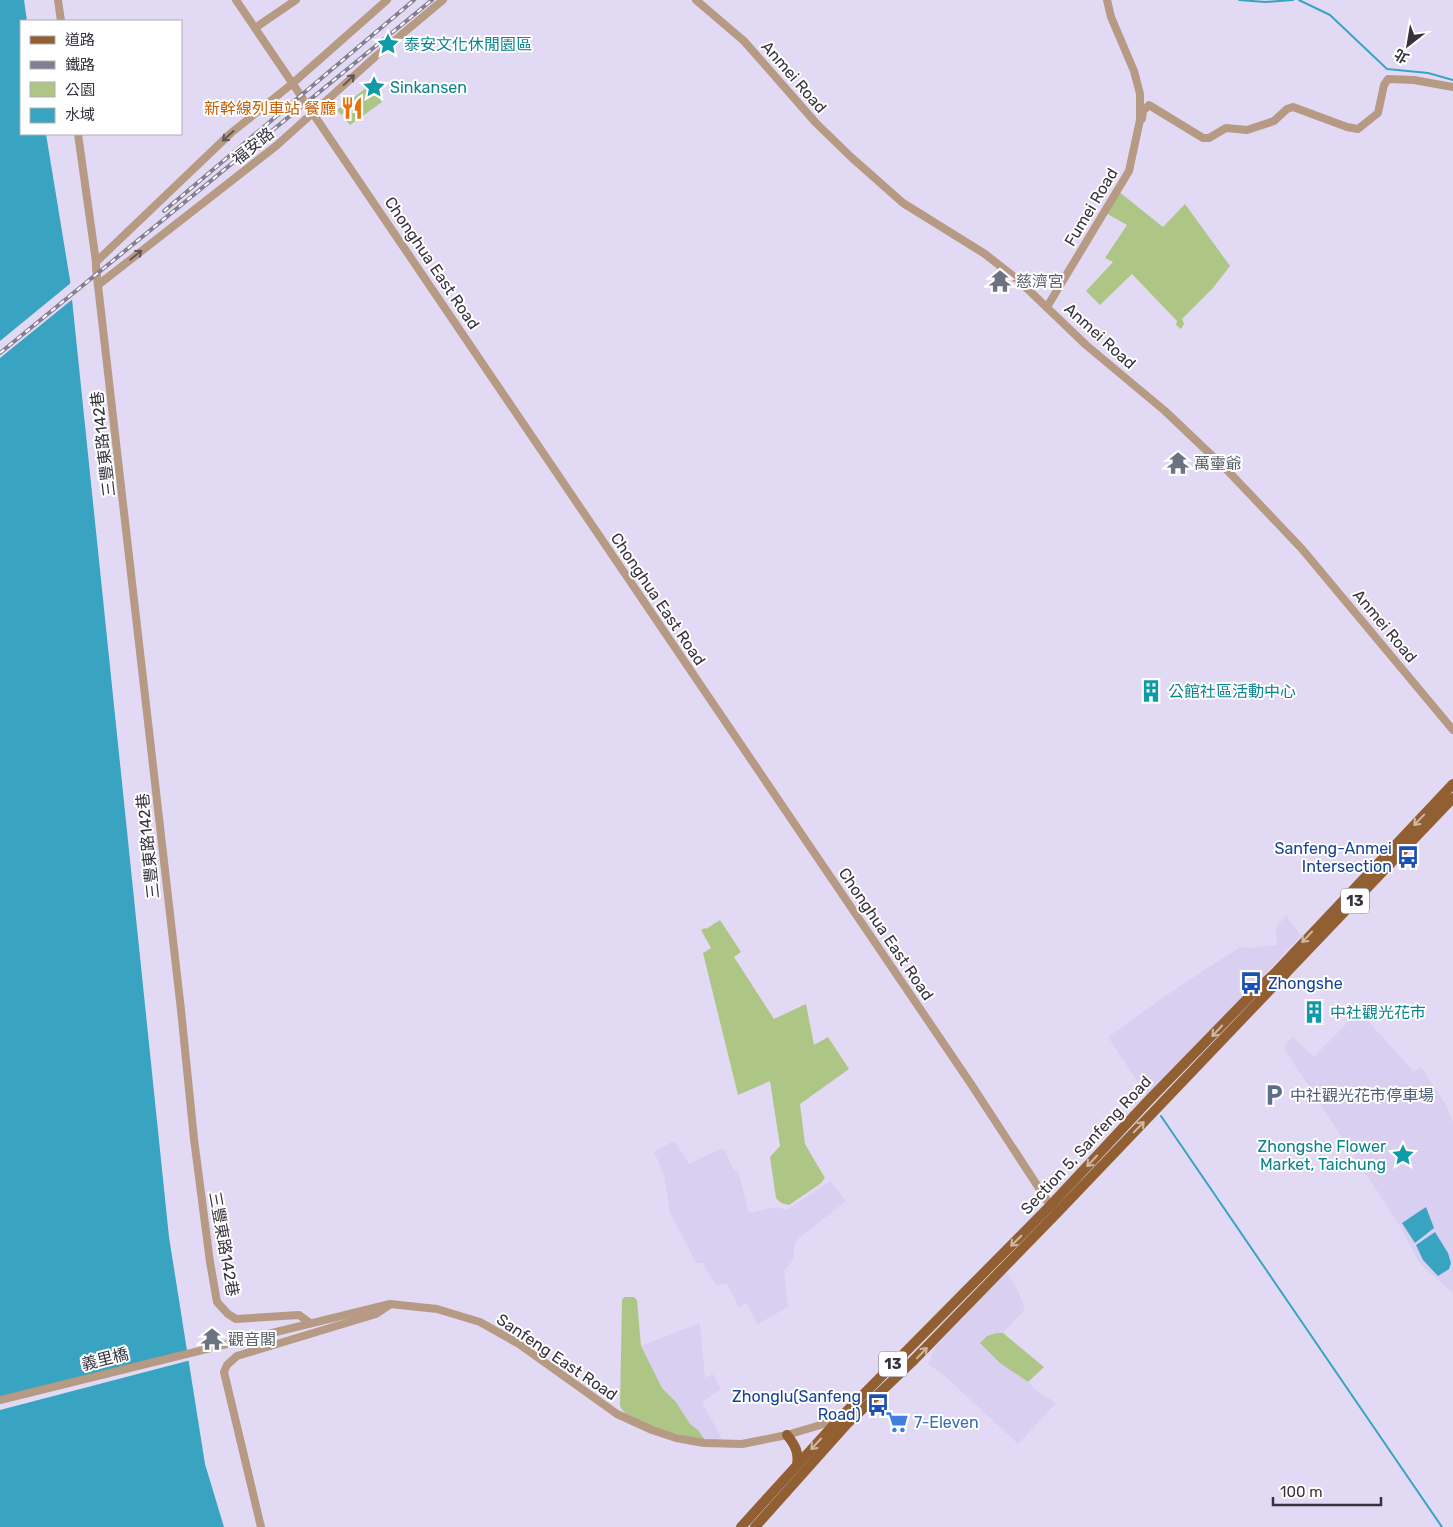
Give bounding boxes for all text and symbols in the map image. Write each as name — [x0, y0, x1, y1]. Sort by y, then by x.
legend — [20, 20, 182, 135]
north arrow — [1383, 20, 1433, 70]
text: 道路 — [65, 31, 95, 49]
place icon: 泰安文化休閒園區 — [375, 31, 401, 57]
place label: 泰安文化休閒園區 — [404, 35, 532, 54]
street label: Anmei Road — [758, 37, 830, 117]
text: 北 — [1391, 45, 1412, 67]
text: 鐵路 — [65, 56, 95, 74]
one-way arrow — [343, 74, 356, 86]
place icon: Sinkansen — [361, 74, 387, 100]
place label: Sinkansen — [390, 78, 467, 97]
text: 公園 — [65, 81, 95, 99]
restaurant icon: 新幹線列車站 餐廳 — [339, 95, 365, 121]
place label: 新幹線列車站 餐廳 — [204, 99, 336, 118]
text: 水域 — [65, 106, 95, 124]
street label: 福安路 — [228, 124, 278, 168]
one-way arrow — [222, 130, 235, 142]
street label: Fumei Road — [1060, 165, 1122, 249]
street label: Chonghua East Road — [381, 193, 483, 333]
one-way arrow — [129, 250, 142, 261]
temple icon: 慈濟宮 — [987, 268, 1013, 294]
place label: 慈濟宮 — [1016, 272, 1064, 291]
street label: Anmei Road — [1060, 299, 1140, 373]
street label: 三豐東路142巷 — [87, 390, 119, 498]
temple icon: 萬𤫊爺 — [1165, 450, 1191, 476]
place label: 萬𤫊爺 — [1194, 454, 1242, 473]
street label: Chonghua East Road — [607, 529, 709, 669]
street label: Anmei Road — [1349, 586, 1421, 666]
building icon: 公館社區活動中心 — [1138, 678, 1164, 704]
place label: 公館社區活動中心 — [1168, 682, 1296, 701]
street label: 三豐東路142巷 — [133, 792, 163, 900]
one-way arrow — [1413, 813, 1425, 826]
place label: Sanfeng-Anmei Intersection — [1275, 839, 1392, 876]
bus stop icon: Sanfeng-Anmei Intersection — [1395, 844, 1421, 870]
street label: Chonghua East Road — [835, 864, 937, 1004]
road number: 13 — [1341, 888, 1369, 914]
one-way arrow — [1301, 931, 1313, 944]
bus stop icon: Zhongshe — [1238, 970, 1264, 996]
place label: Zhongshe — [1268, 974, 1343, 993]
building icon: 中社觀光花市 — [1301, 999, 1327, 1025]
place label: 中社觀光花市 — [1330, 1003, 1426, 1022]
one-way arrow — [1211, 1024, 1223, 1037]
street label: Section 5, Sanfeng Road — [1017, 1072, 1155, 1218]
parking icon: 中社觀光花市停車場 — [1261, 1082, 1287, 1108]
place label: 中社觀光花市停車場 — [1290, 1086, 1434, 1105]
one-way arrow — [1133, 1121, 1145, 1133]
place label: Zhongshe Flower Market, Taichung — [1258, 1137, 1386, 1174]
place icon: Zhongshe Flower Market, Taichung — [1390, 1142, 1416, 1168]
one-way arrow — [1086, 1154, 1098, 1167]
street label: 三豐東路142巷 — [205, 1190, 243, 1298]
one-way arrow — [1010, 1234, 1022, 1247]
street label: Sanfeng East Road — [493, 1310, 621, 1404]
temple icon: 觀音閣 — [199, 1326, 225, 1352]
place label: 觀音閣 — [228, 1330, 276, 1349]
street label: 義里橋 — [79, 1344, 131, 1374]
one-way arrow — [915, 1347, 927, 1359]
road number: 13 — [879, 1352, 907, 1376]
place label: Zhonglu(Sanfeng Road) — [732, 1387, 861, 1424]
bus stop icon: Zhonglu(Sanfeng Road) — [865, 1392, 891, 1418]
supermarket icon: 7-Eleven — [884, 1409, 910, 1435]
place label: 7-Eleven — [914, 1413, 979, 1432]
one-way arrow — [810, 1437, 822, 1450]
scale bar — [1273, 1474, 1380, 1506]
text: 100 m — [1280, 1483, 1322, 1501]

